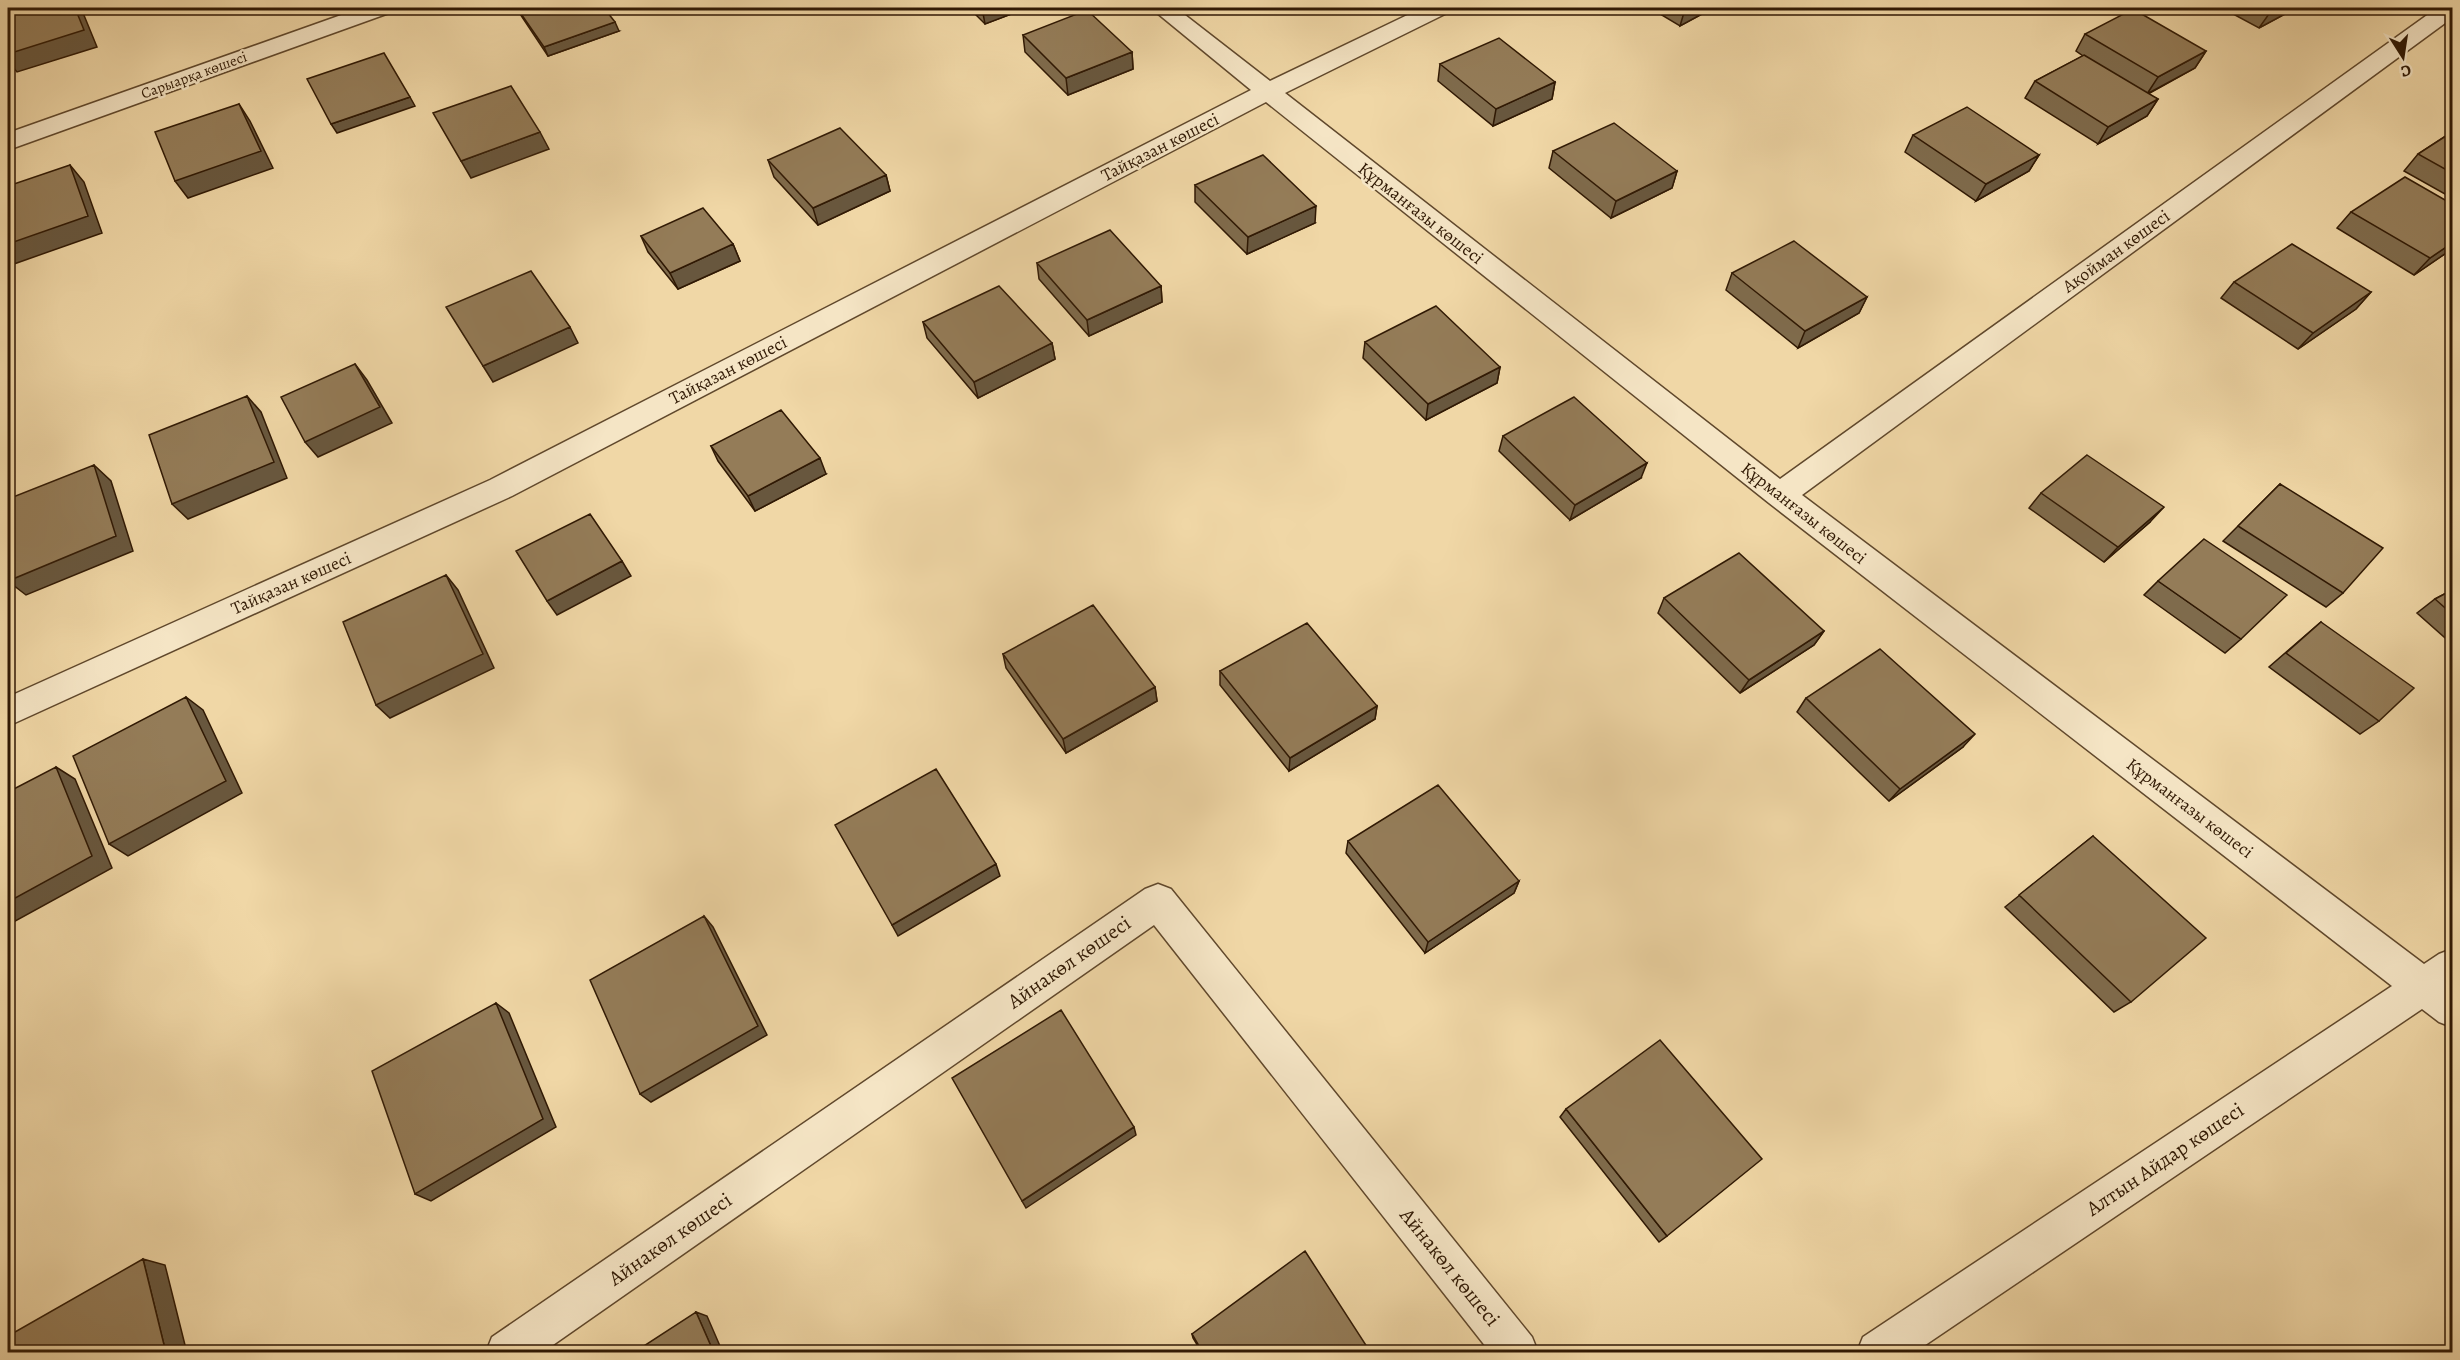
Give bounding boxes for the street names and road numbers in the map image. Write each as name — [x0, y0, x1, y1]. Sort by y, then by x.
street label: Сарыарқа көшесі — [138, 47, 250, 103]
street label: Тайқазан көшесі — [1097, 107, 1223, 187]
street label: Құрманғазы көшесі — [1353, 156, 1489, 270]
street label: Ақойман көшесі — [2057, 204, 2175, 299]
street label: Тайқазан көшесі — [665, 330, 791, 410]
street label: Құрманғазы көшесі — [1736, 456, 1872, 570]
street label: Тайқазан көшесі — [227, 546, 355, 620]
street label: Құрманғазы көшесі — [2122, 752, 2258, 864]
street label: Айнакөл көшесі — [1001, 909, 1136, 1016]
street label: Алтын Айдар көшесі — [2080, 1096, 2249, 1223]
street label: Айнакөл көшесі — [602, 1186, 737, 1293]
street label: Айнакөл көшесі — [1393, 1201, 1506, 1332]

